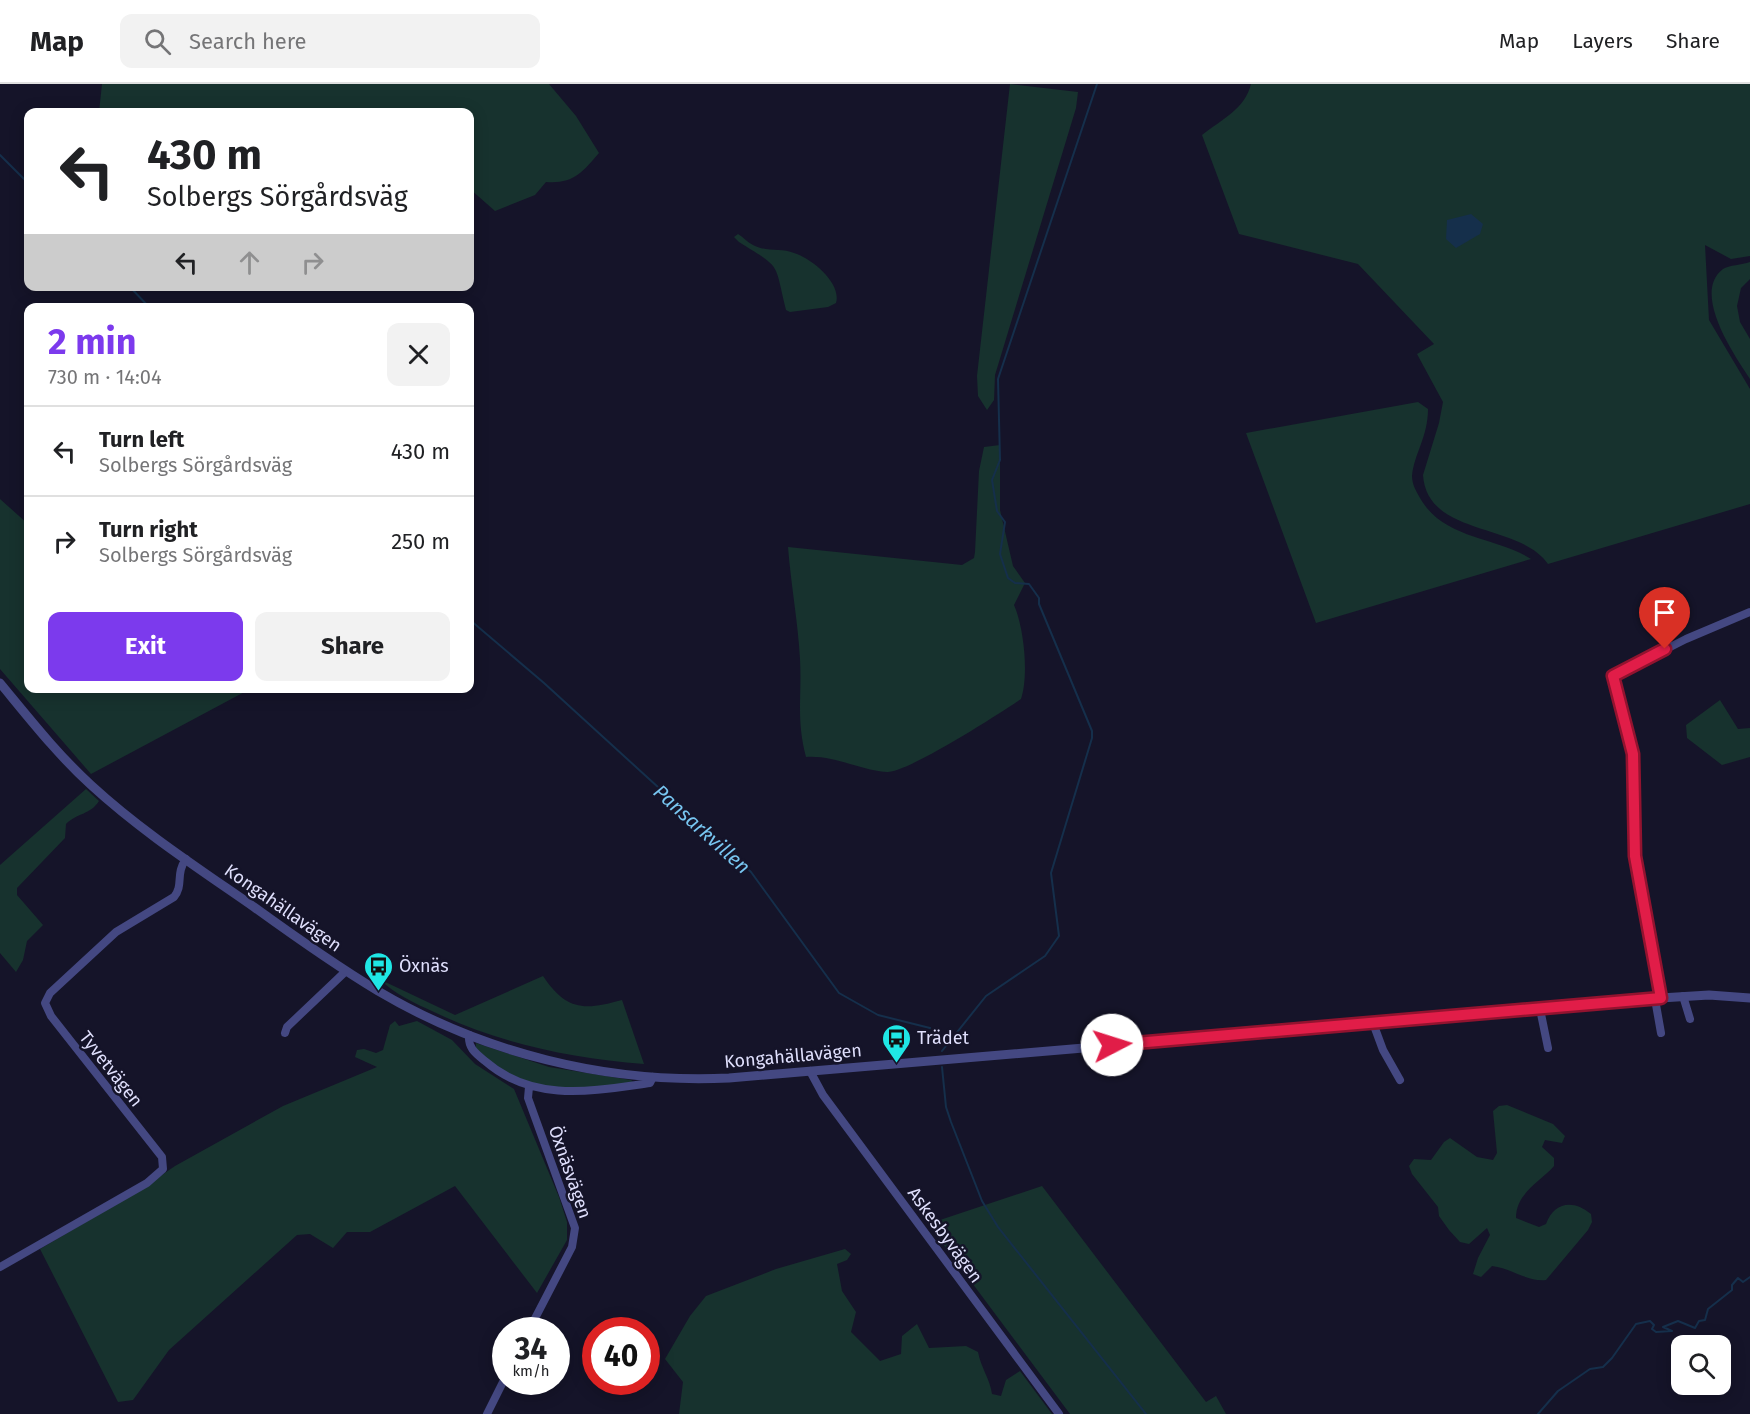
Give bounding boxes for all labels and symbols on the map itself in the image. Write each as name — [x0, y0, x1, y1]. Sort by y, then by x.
pin — [1639, 587, 1690, 649]
water label: Pansarkvillen — [649, 779, 755, 879]
street label: Kongahällavägen — [220, 859, 346, 957]
bus stop icon: Öxnäs — [362, 950, 394, 992]
place label: Öxnäs — [399, 955, 449, 977]
position arrow — [1080, 1013, 1144, 1077]
bus stop icon: Trädet — [880, 1022, 912, 1064]
street label: Tyvetvägen — [75, 1027, 147, 1111]
place label: Trädet — [917, 1027, 969, 1049]
street label: Kongahällavägen — [723, 1039, 863, 1073]
street label: Öxnäsvägen — [544, 1123, 596, 1221]
street label: Askesbyvägen — [903, 1183, 987, 1287]
speed limit sign: 40 — [582, 1317, 660, 1395]

